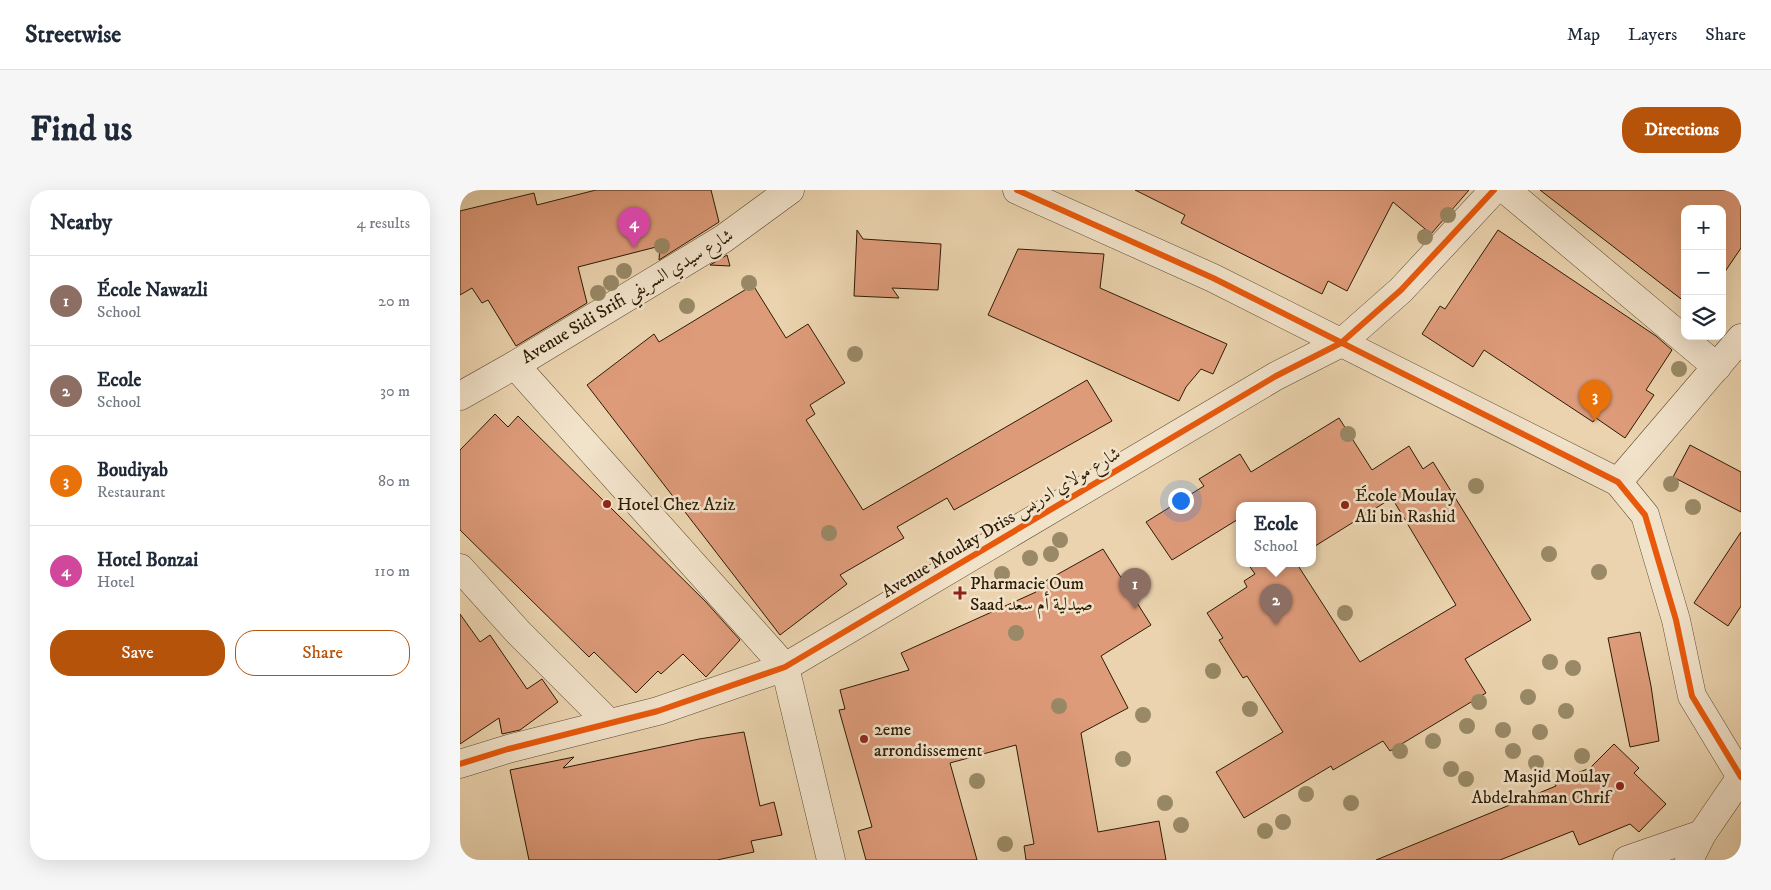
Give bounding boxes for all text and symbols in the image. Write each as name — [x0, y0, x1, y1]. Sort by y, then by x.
text: Streetwise — [25, 20, 121, 50]
text: Map — [1567, 24, 1600, 46]
text: Layers — [1628, 24, 1677, 46]
text: Share — [1705, 24, 1746, 46]
button: Directions — [1622, 107, 1741, 153]
text: Find us — [30, 108, 132, 152]
map controls — [1681, 205, 1726, 340]
button: + — [1681, 205, 1726, 250]
pin: 4 — [618, 207, 650, 248]
text: Nearby — [50, 210, 112, 236]
text: 4 results — [357, 213, 410, 233]
street label: Avenue Sidi Srifi شارع سيدي السريفي — [517, 225, 741, 374]
button: − — [1681, 250, 1726, 295]
text: École Nawazli — [97, 279, 208, 302]
text: 1 — [63, 291, 69, 311]
text: 20 m — [378, 291, 410, 311]
button: layers — [1681, 295, 1726, 340]
text: School — [97, 302, 141, 322]
text: Ecole — [97, 369, 141, 392]
pin: 3 — [1579, 380, 1611, 421]
text: 2 — [62, 381, 70, 401]
text: 30 m — [380, 381, 410, 401]
text: School — [97, 392, 141, 412]
street label: Avenue Moulay Driss شارع مولاي ادريس — [878, 443, 1126, 606]
text: Boudiyab — [97, 459, 168, 482]
text: 3 — [63, 471, 69, 491]
text: 80 m — [378, 471, 410, 491]
text: Restaurant — [97, 482, 165, 502]
place label: École Moulay Ali bin Rashid — [1355, 485, 1456, 528]
your location — [1168, 488, 1194, 514]
place label: Hotel Chez Aziz — [617, 494, 735, 516]
marker: Hotel Chez Aziz — [601, 498, 613, 510]
marker: École Moulay Ali bin Rashid — [1339, 499, 1351, 511]
popup — [1236, 502, 1316, 567]
text: Ecole — [1254, 513, 1298, 536]
text: School — [1254, 536, 1298, 556]
text: Hotel Bonzai — [97, 549, 198, 572]
text: 4 — [61, 561, 71, 581]
text: 110 m — [374, 561, 410, 581]
pin: 1 — [1119, 568, 1151, 609]
text: Hotel — [97, 572, 135, 592]
place label: Pharmacie Oum Saad صيدلية أم سعد — [970, 573, 1093, 620]
pin: 2 — [1260, 584, 1292, 625]
marker: Pharmacie Oum Saad صيدلية أم سعد — [954, 587, 966, 599]
button: Save — [50, 630, 225, 676]
button: Share — [235, 630, 410, 676]
place label: 2eme arrondissement — [874, 719, 982, 762]
marker: 2eme arrondissement — [858, 733, 870, 745]
place label: Masjid Moulay Abdelrahman Chrif — [1472, 766, 1613, 809]
marker: Masjid Moulay Abdelrahman Chrif — [1614, 780, 1626, 792]

